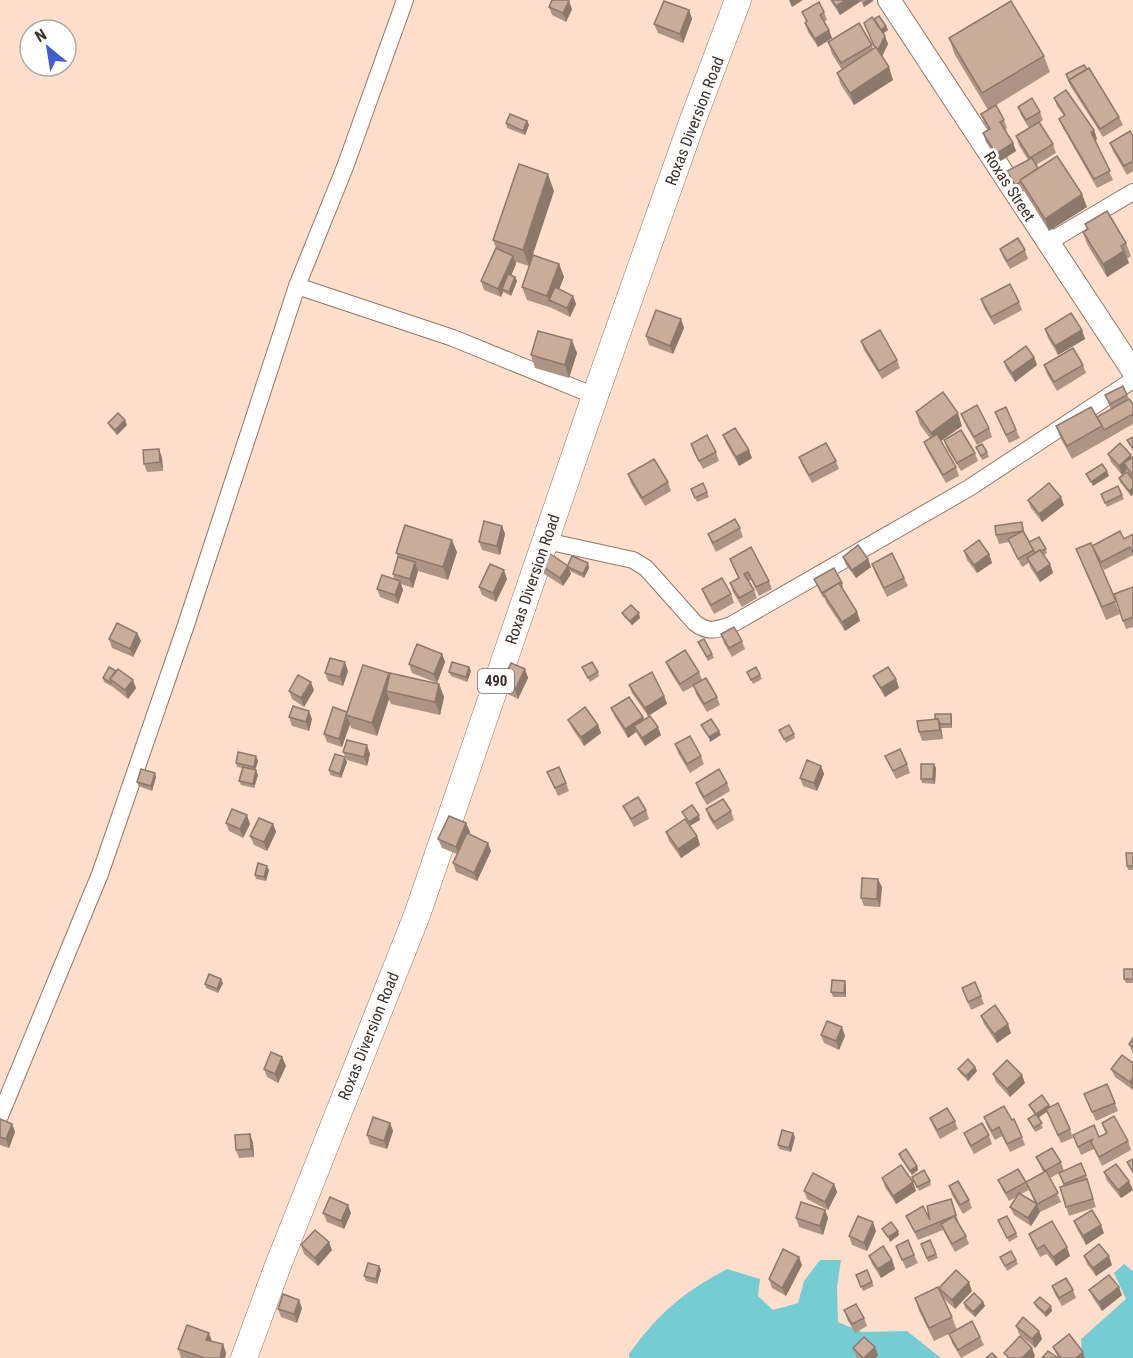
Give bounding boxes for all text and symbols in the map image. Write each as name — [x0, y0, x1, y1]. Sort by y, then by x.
north arrow — [18, 18, 78, 78]
text: N — [32, 25, 50, 46]
street label: Roxas Diversion Road — [661, 54, 728, 188]
street label: Roxas Street — [980, 148, 1039, 225]
street label: Roxas Diversion Road — [501, 512, 564, 647]
road number: 490 — [478, 669, 514, 693]
street label: Roxas Diversion Road — [334, 969, 403, 1103]

